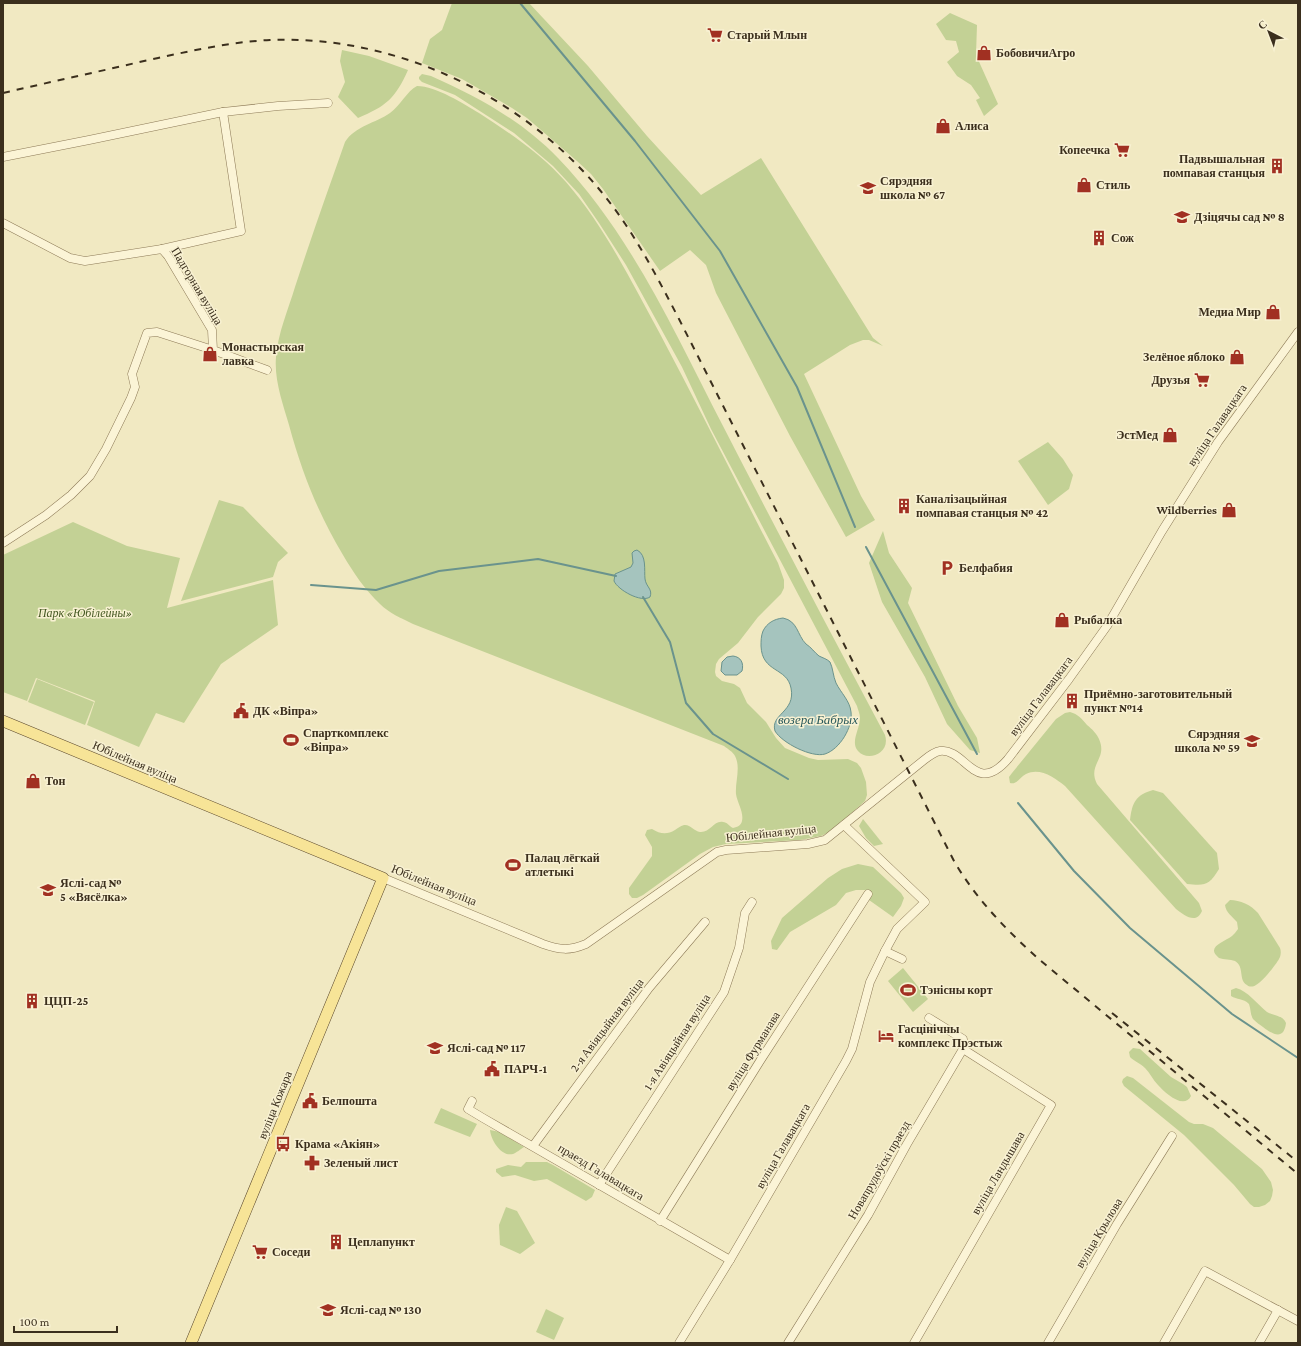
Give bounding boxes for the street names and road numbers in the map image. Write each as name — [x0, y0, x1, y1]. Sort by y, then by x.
street label: Падгорная вуліца — [168, 245, 226, 328]
street label: вуліца Галавацкага — [1184, 381, 1250, 469]
street label: вуліца Галавацкага — [1007, 653, 1076, 739]
street label: Юбілейная вуліца — [90, 738, 180, 786]
street label: Юбілейная вуліца — [725, 821, 818, 845]
street label: Юбілейная вуліца — [389, 861, 479, 909]
street label: 2-я Авіяцыйная вуліца — [567, 975, 647, 1074]
street label: 1-я Авіяцыйная вуліца — [641, 991, 714, 1093]
street label: вуліца Фурманава — [723, 1008, 783, 1093]
street label: вуліца Кожара — [255, 1068, 295, 1141]
street label: вуліца Галавацкага — [753, 1100, 813, 1191]
street label: Новапрудоўскі праезд — [845, 1118, 913, 1222]
street label: вуліца Ландышава — [969, 1128, 1028, 1217]
street label: праезд Галавацкага — [555, 1141, 647, 1204]
street label: вуліца Крылова — [1073, 1195, 1126, 1270]

